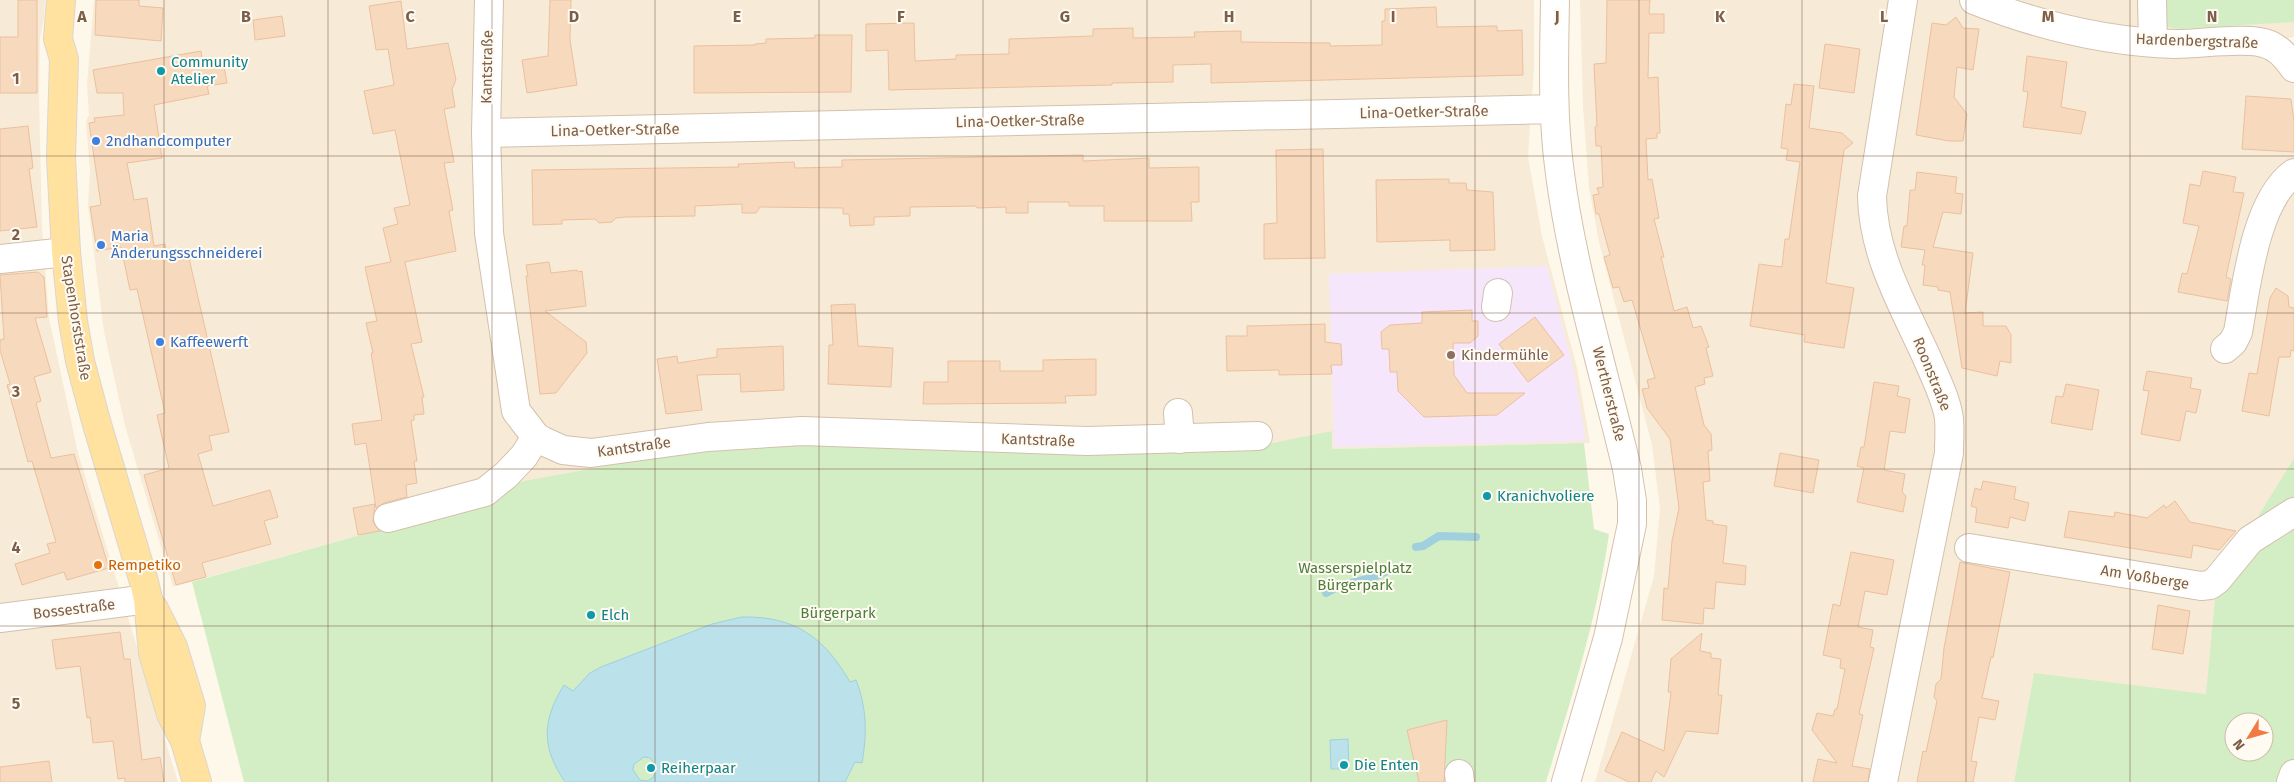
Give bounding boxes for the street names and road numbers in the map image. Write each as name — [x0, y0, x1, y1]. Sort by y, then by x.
street label: Kantstraße — [477, 30, 497, 104]
street label: Hardenbergstraße — [2135, 30, 2259, 52]
street label: Lina-Oetker-Straße — [1359, 102, 1489, 122]
street label: Lina-Oetker-Straße — [955, 111, 1085, 131]
street label: Lina-Oetker-Straße — [550, 120, 680, 140]
street label: Stapenhorststraße — [57, 254, 95, 382]
street label: Roonstraße — [1909, 334, 1955, 414]
street label: Wertherstraße — [1589, 345, 1629, 443]
street label: Kantstraße — [1001, 430, 1075, 450]
street label: Kantstraße — [596, 433, 672, 461]
street label: Am Voßberge — [2099, 561, 2191, 593]
street label: Bossestraße — [32, 595, 116, 623]

